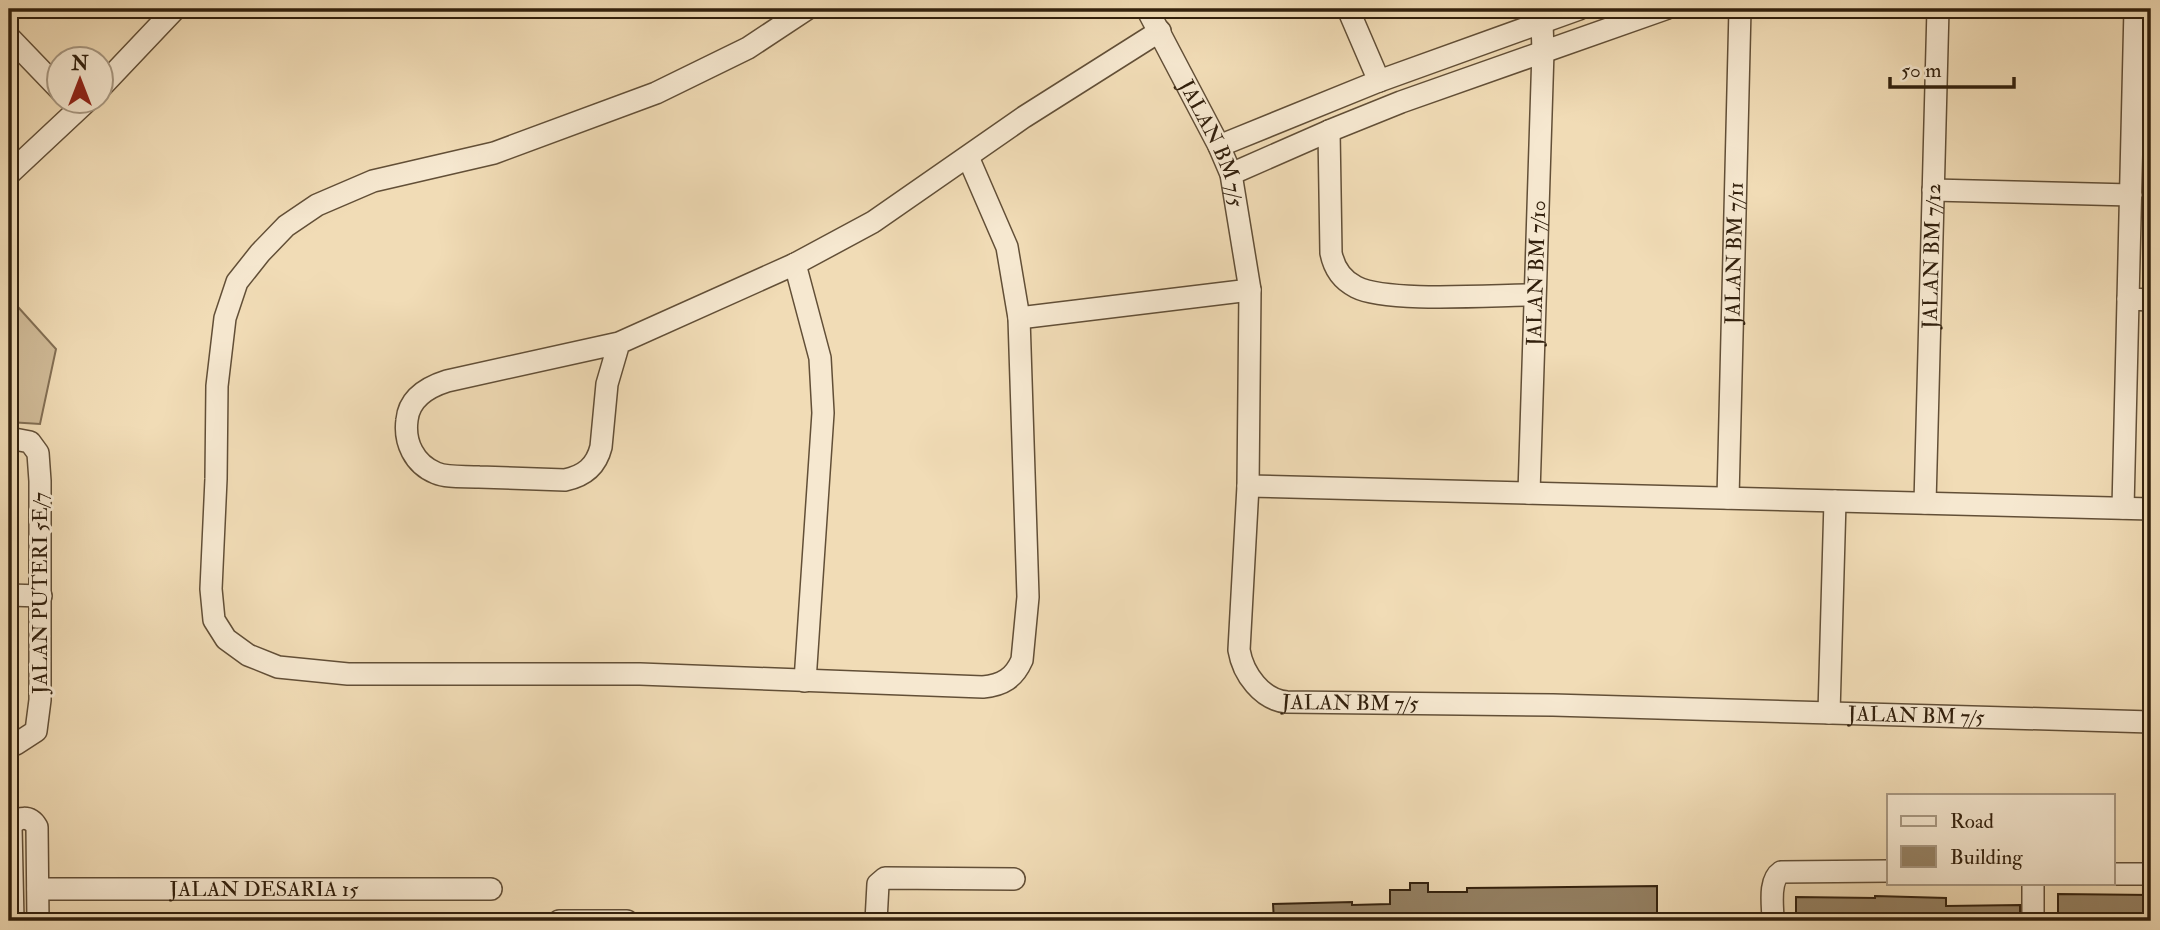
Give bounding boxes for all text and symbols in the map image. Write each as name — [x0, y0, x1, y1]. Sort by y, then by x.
north arrow — [46, 46, 116, 116]
scale bar — [1890, 46, 2015, 90]
text: N — [70, 52, 89, 76]
text: 50 m — [1901, 57, 1942, 84]
street label: JALAN BM 7/5 — [1173, 74, 1250, 210]
street label: JALAN BM 7/11 — [1719, 182, 1749, 326]
street label: JALAN BM 7/12 — [1916, 183, 1947, 330]
street label: JALAN BM 7/10 — [1520, 200, 1552, 347]
street label: JALAN PUTERI 5E/7 — [27, 492, 54, 695]
street label: JALAN BM 7/5 — [1280, 688, 1420, 717]
street label: JALAN BM 7/5 — [1846, 700, 1986, 731]
legend — [1887, 794, 2114, 884]
text: Road — [1950, 808, 1995, 835]
text: Building — [1950, 844, 2023, 871]
street label: JALAN DESARIA 15 — [168, 876, 359, 903]

